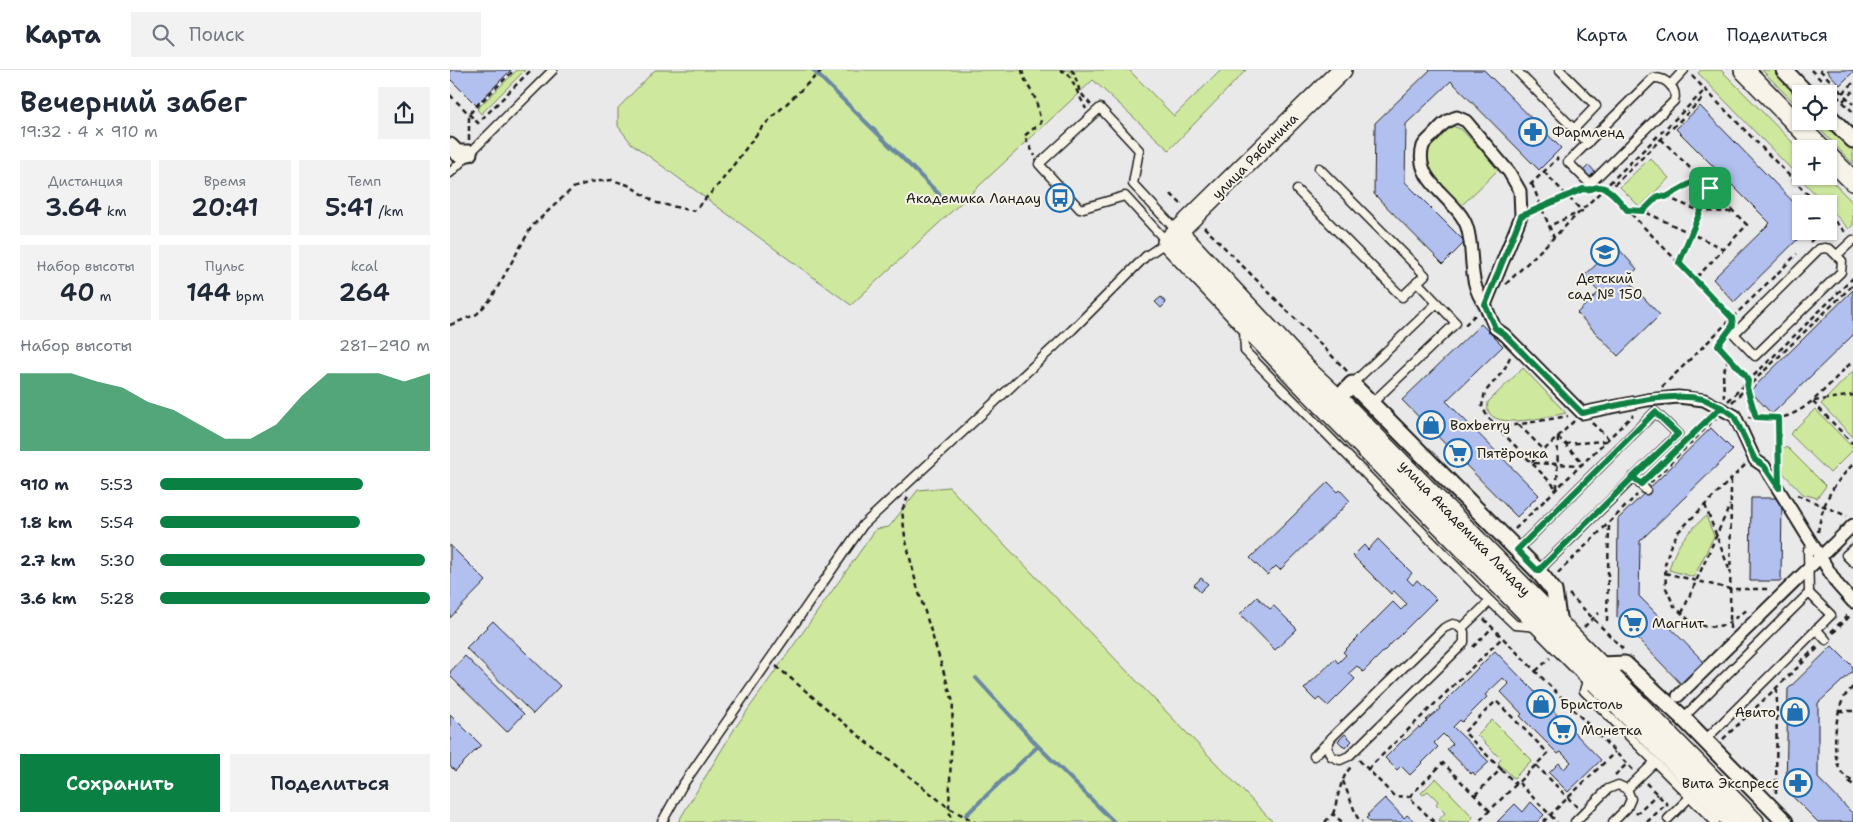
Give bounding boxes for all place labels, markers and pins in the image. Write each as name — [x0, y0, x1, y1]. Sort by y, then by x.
pharmacy icon: Фармленд — [1518, 117, 1548, 147]
place label: Фармленд — [1552, 123, 1625, 141]
pin — [1689, 167, 1731, 209]
bus stop icon: Академика Ландау — [1045, 183, 1075, 213]
place label: Академика Ландау — [906, 189, 1041, 207]
school or university icon: Детский сад № 150 — [1590, 237, 1620, 267]
place label: Детский сад № 150 — [1567, 269, 1643, 303]
shop icon: Boxberry — [1416, 410, 1446, 440]
place label: Boxberry — [1450, 416, 1510, 434]
supermarket icon: Пятёрочка — [1443, 438, 1473, 468]
place label: Пятёрочка — [1477, 444, 1548, 462]
supermarket icon: Магнит — [1618, 608, 1648, 638]
place label: Магнит — [1652, 614, 1705, 632]
shop icon: Бристоль — [1526, 689, 1556, 719]
place label: Бристоль — [1560, 695, 1623, 713]
shop icon: Авито — [1780, 697, 1810, 727]
place label: Авито — [1735, 703, 1776, 721]
supermarket icon: Монетка — [1547, 715, 1577, 745]
place label: Монетка — [1581, 721, 1642, 739]
pharmacy icon: Вита Экспресс — [1783, 768, 1813, 798]
place label: Вита Экспресс — [1682, 774, 1779, 792]

